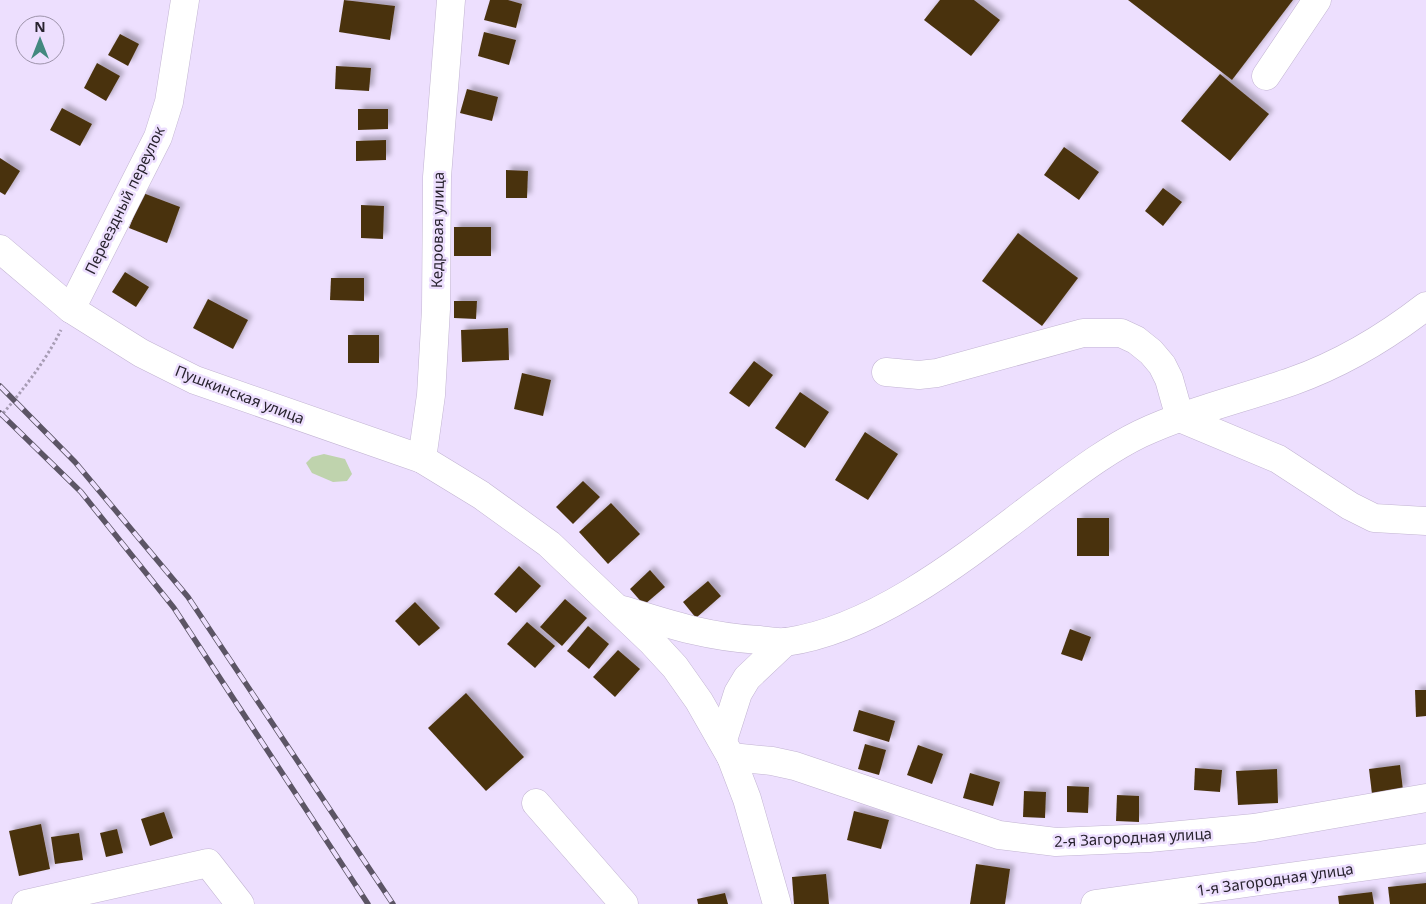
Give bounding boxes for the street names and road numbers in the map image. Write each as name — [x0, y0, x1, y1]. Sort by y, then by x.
street label: Переездный переулок — [80, 123, 169, 277]
street label: Кедровая улица — [426, 172, 448, 288]
street label: Пушкинская улица — [172, 360, 308, 428]
street label: 2-я Загородная улица — [1054, 823, 1212, 851]
street label: 1-я Загородная улица — [1195, 858, 1355, 900]

